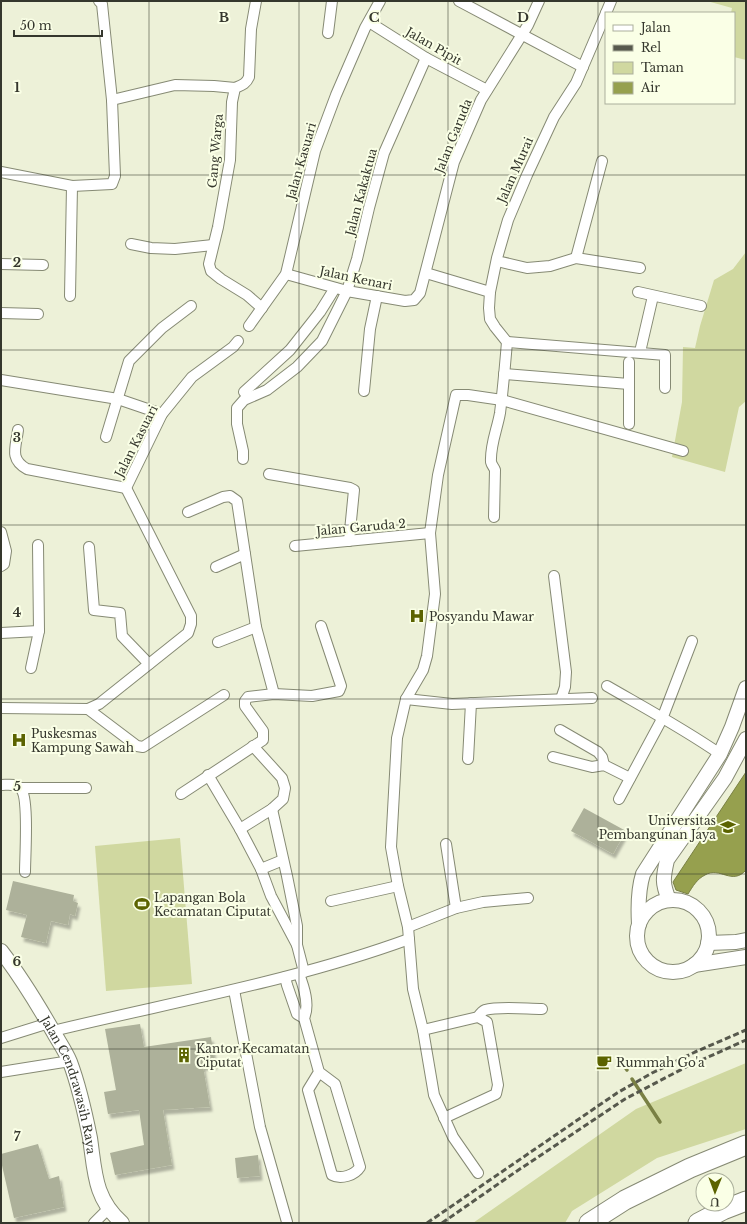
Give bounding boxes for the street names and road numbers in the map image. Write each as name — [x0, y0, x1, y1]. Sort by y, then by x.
street label: Jalan Pipit — [402, 23, 465, 68]
street label: Jalan Garuda — [431, 96, 475, 177]
street label: Gang Warga — [204, 113, 226, 189]
street label: Jalan Kasuari — [282, 121, 319, 203]
street label: Jalan Murai — [493, 135, 536, 207]
street label: Jalan Kakaktua — [342, 146, 380, 239]
street label: Jalan Kenari — [316, 263, 394, 293]
street label: Jalan Kasuari — [110, 402, 161, 481]
street label: Jalan Garuda 2 — [314, 516, 406, 539]
street label: Jalan Cendrawasih Raya — [37, 1011, 100, 1155]

